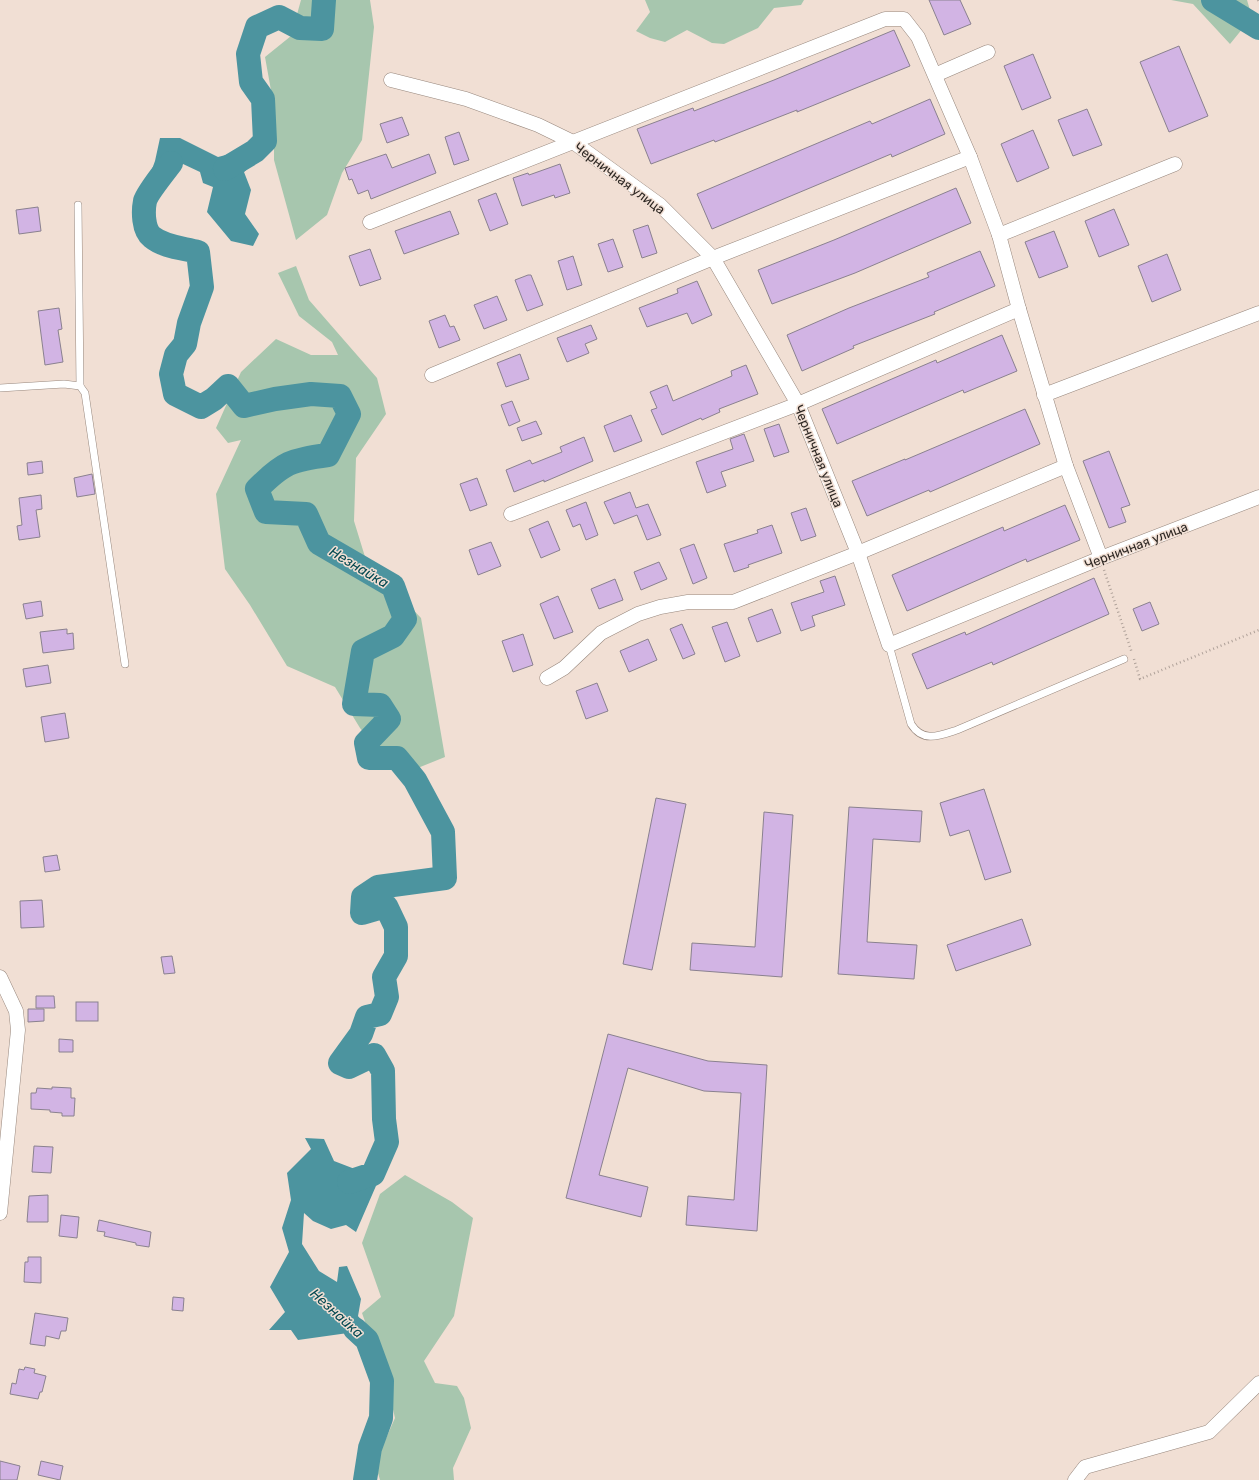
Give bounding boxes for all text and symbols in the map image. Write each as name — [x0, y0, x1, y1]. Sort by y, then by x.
street label: Черничная улица — [572, 140, 668, 217]
street label: Черничная улица — [791, 403, 846, 510]
street label: Черничная улица — [1082, 519, 1190, 572]
water label: Незнайка — [326, 543, 391, 592]
water label: Незнайка — [306, 1285, 367, 1342]

